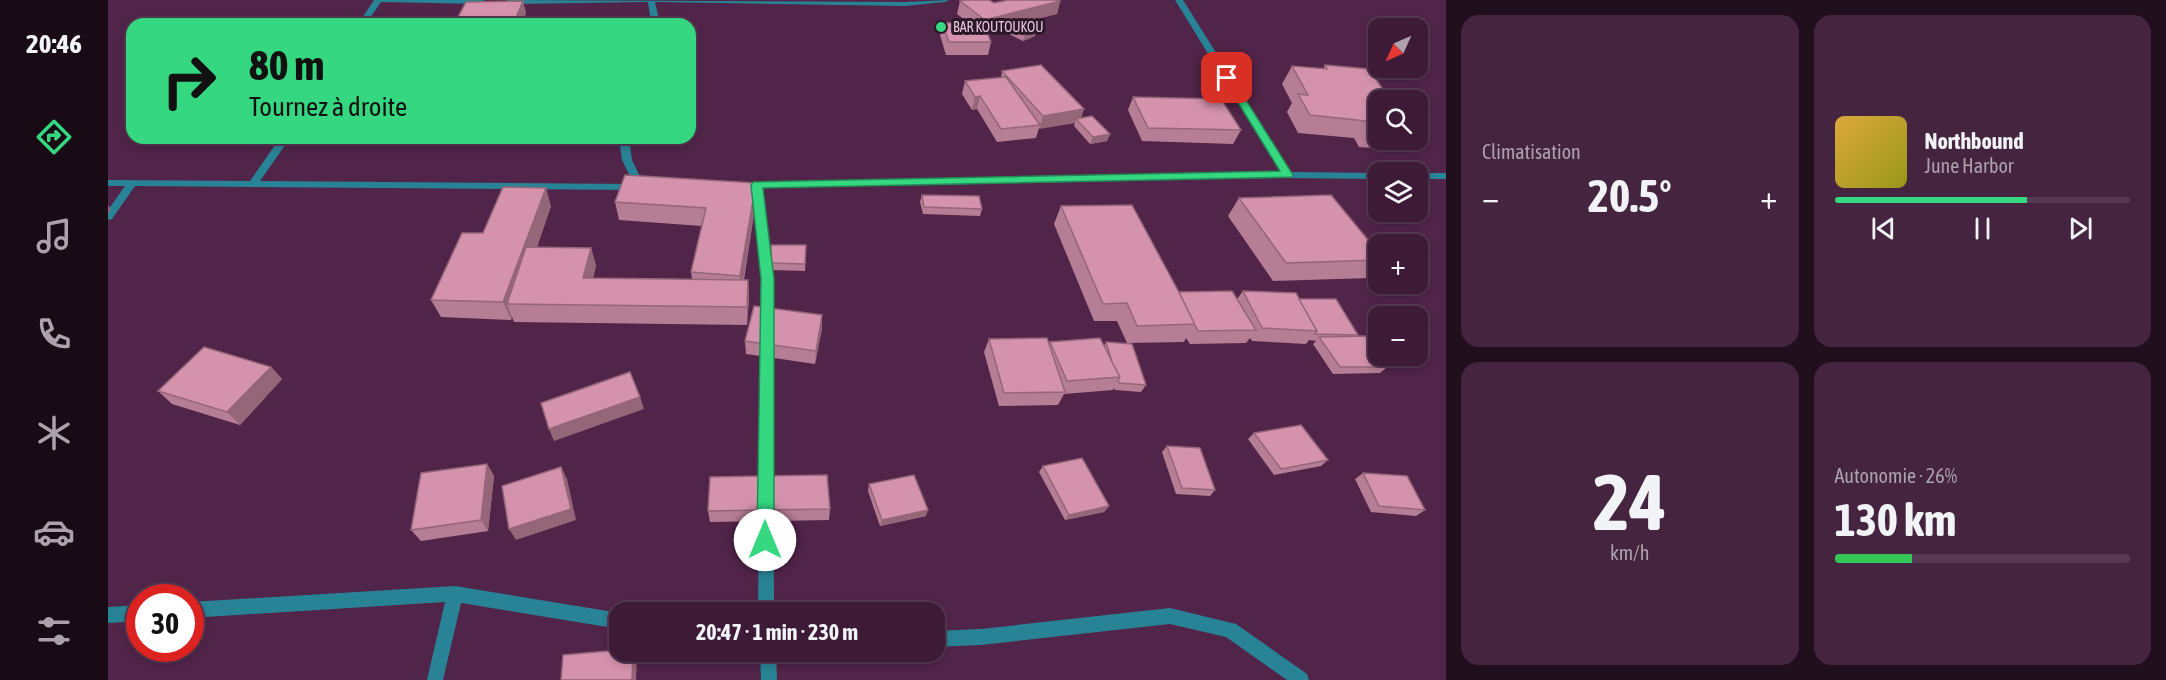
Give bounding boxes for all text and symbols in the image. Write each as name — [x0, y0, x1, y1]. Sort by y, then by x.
north arrow — [1368, 18, 1428, 78]
map controls — [1368, 18, 1428, 366]
place label: BAR KOUTOUKOU — [953, 19, 1043, 35]
marker: BAR KOUTOUKOU — [934, 20, 948, 34]
text: 20:46 — [26, 28, 82, 59]
text: 80 m — [249, 41, 324, 89]
icon: right — [150, 42, 228, 120]
pin — [1201, 52, 1252, 103]
icon: arrive — [1210, 61, 1243, 94]
button: search — [1368, 90, 1428, 150]
text: Tournez à droite — [249, 91, 407, 122]
icon: directions — [33, 116, 75, 158]
text: Northbound — [1925, 128, 2024, 154]
text: Climatisation — [1482, 140, 1581, 163]
text: June Harbor — [1925, 154, 2014, 177]
button: layers — [1368, 162, 1428, 222]
text: 20.5° — [1588, 170, 1672, 222]
text: − — [1482, 178, 1499, 216]
text: + — [1760, 178, 1777, 216]
icon: previous — [1867, 212, 1900, 245]
icon: pause — [1966, 212, 1999, 245]
icon: next — [2064, 212, 2097, 245]
icon: music — [33, 215, 75, 257]
button: + — [1368, 234, 1428, 294]
button: − — [1368, 306, 1428, 366]
icon: phone — [33, 313, 75, 355]
icon: climate — [33, 412, 75, 454]
text: 24 — [1593, 457, 1666, 547]
text: Autonomie · 26% — [1835, 464, 1957, 487]
text: 130 km — [1835, 494, 1956, 546]
position arrow — [733, 508, 797, 572]
icon: car — [33, 511, 75, 553]
text: km/h — [1610, 541, 1650, 564]
speed limit sign: 30 — [126, 584, 204, 662]
icon: filters — [33, 610, 75, 652]
text: 20:47 · 1 min · 230 m — [696, 619, 858, 645]

